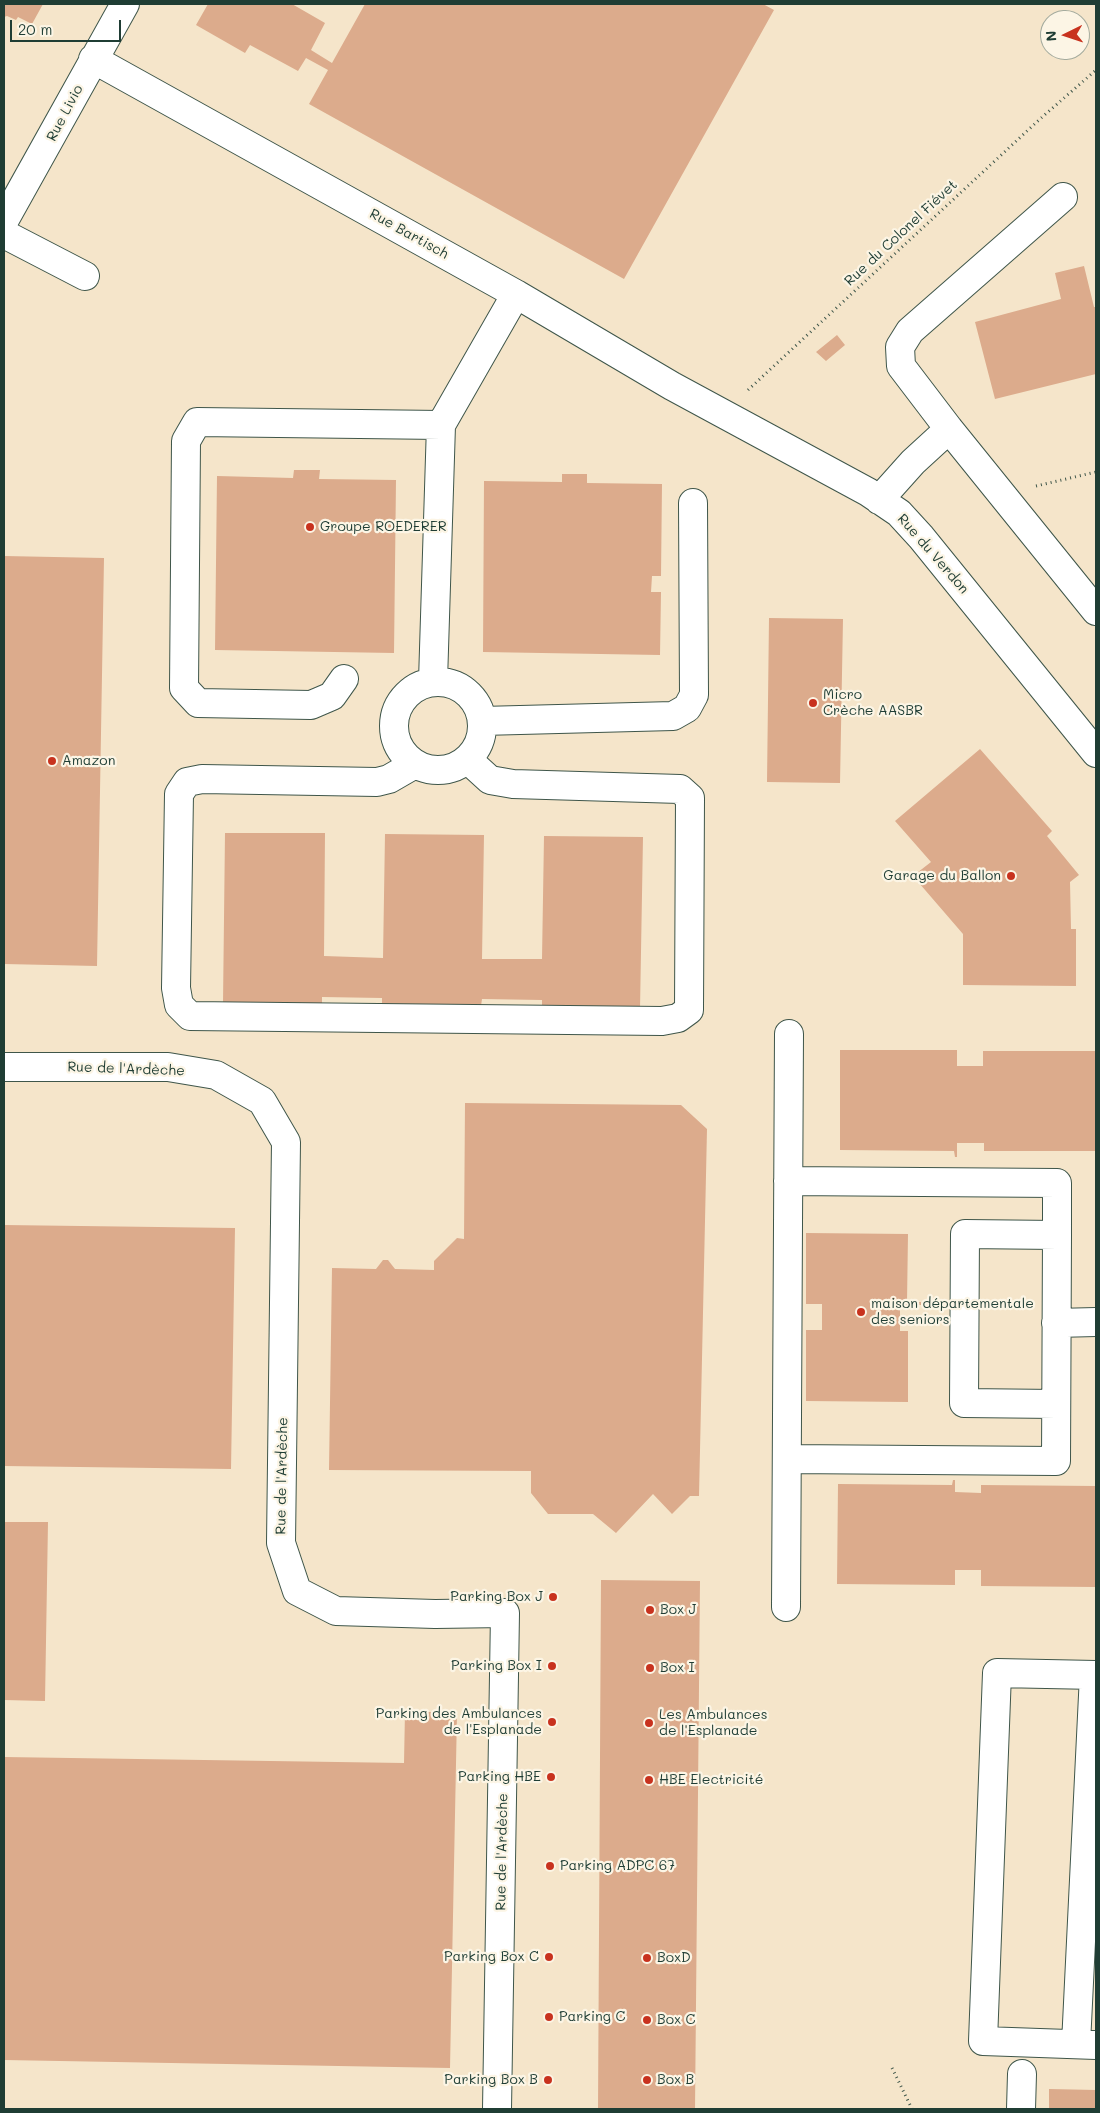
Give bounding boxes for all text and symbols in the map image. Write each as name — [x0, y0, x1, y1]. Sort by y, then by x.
scale bar — [12, 10, 124, 42]
north arrow — [1040, 10, 1090, 60]
text: 20 m — [18, 19, 52, 39]
text: N — [1041, 30, 1060, 42]
street label: Rue Livio — [43, 82, 87, 144]
street label: Rue du Colonel Fiévet — [841, 176, 961, 290]
street label: Rue Bartisch — [367, 205, 451, 263]
street label: Rue du Verdon — [894, 511, 972, 597]
place label: Groupe ROEDERER — [320, 519, 447, 535]
marker: Groupe ROEDERER — [304, 521, 316, 533]
place label: Micro Crèche AASBR — [823, 687, 923, 720]
marker: Micro Crèche AASBR — [807, 697, 819, 709]
place label: Amazon — [62, 753, 115, 769]
marker: Amazon — [46, 755, 58, 767]
place label: Garage du Ballon — [883, 868, 1001, 884]
marker: Garage du Ballon — [1005, 870, 1017, 882]
street label: Rue de l'Ardèche — [67, 1059, 185, 1079]
place label: maison départementale des seniors — [871, 1296, 1034, 1328]
marker: maison départementale des seniors — [855, 1306, 867, 1318]
street label: Rue de l'Ardèche — [273, 1417, 291, 1535]
place label: Parking Box J — [450, 1589, 543, 1605]
marker: Parking Box J — [547, 1591, 559, 1603]
place label: Box J — [660, 1602, 696, 1618]
marker: Box J — [644, 1604, 656, 1616]
place label: Parking Box I — [451, 1658, 542, 1674]
marker: Parking Box I — [546, 1660, 558, 1672]
place label: Box I — [660, 1660, 695, 1676]
marker: Box I — [644, 1662, 656, 1674]
place label: Parking des Ambulances de l'Esplanade — [376, 1706, 542, 1738]
place label: Les Ambulances de l'Esplanade — [659, 1707, 767, 1740]
marker: Parking des Ambulances de l'Esplanade — [546, 1716, 558, 1728]
marker: Les Ambulances de l'Esplanade — [643, 1717, 655, 1729]
place label: Parking HBE — [458, 1769, 541, 1785]
marker: Parking HBE — [545, 1771, 557, 1783]
place label: HBE Electricité — [659, 1772, 763, 1788]
marker: HBE Electricité — [643, 1774, 655, 1786]
street label: Rue de l'Ardèche — [493, 1793, 511, 1911]
place label: Parking ADPC 67 — [560, 1858, 675, 1874]
marker: Parking ADPC 67 — [544, 1860, 556, 1872]
place label: Parking Box C — [444, 1949, 539, 1965]
place label: BoxD — [657, 1950, 691, 1966]
marker: Parking Box C — [543, 1951, 555, 1963]
marker: BoxD — [641, 1952, 653, 1964]
place label: Parking C — [559, 2009, 625, 2025]
marker: Parking C — [543, 2011, 555, 2023]
place label: Box C — [657, 2012, 696, 2028]
marker: Box C — [641, 2014, 653, 2026]
place label: Parking Box B — [444, 2072, 538, 2088]
place label: Box B — [657, 2072, 694, 2088]
marker: Parking Box B — [542, 2074, 554, 2086]
marker: Box B — [641, 2074, 653, 2086]

